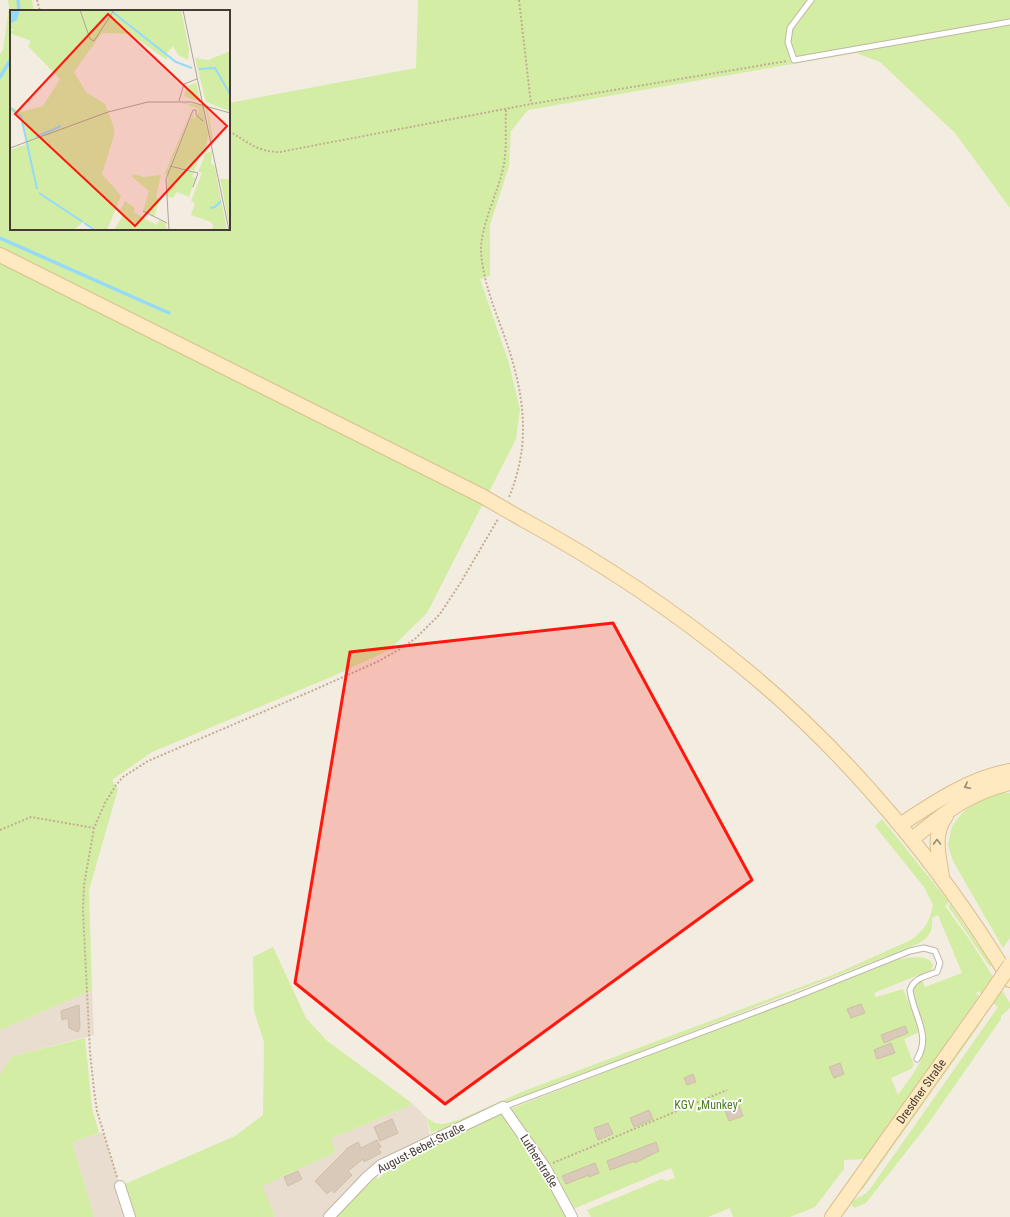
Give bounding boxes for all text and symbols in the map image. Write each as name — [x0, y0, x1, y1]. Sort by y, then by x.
inset map — [10, 10, 230, 230]
one-way arrow — [964, 781, 971, 789]
one-way arrow — [933, 839, 942, 845]
street label: Dresdner Straße — [893, 1056, 949, 1127]
park label: KGV „Munkey“ — [674, 1098, 742, 1112]
street label: August-Bebel-Straße — [375, 1120, 468, 1176]
street label: Lutherstraße — [517, 1132, 561, 1190]

